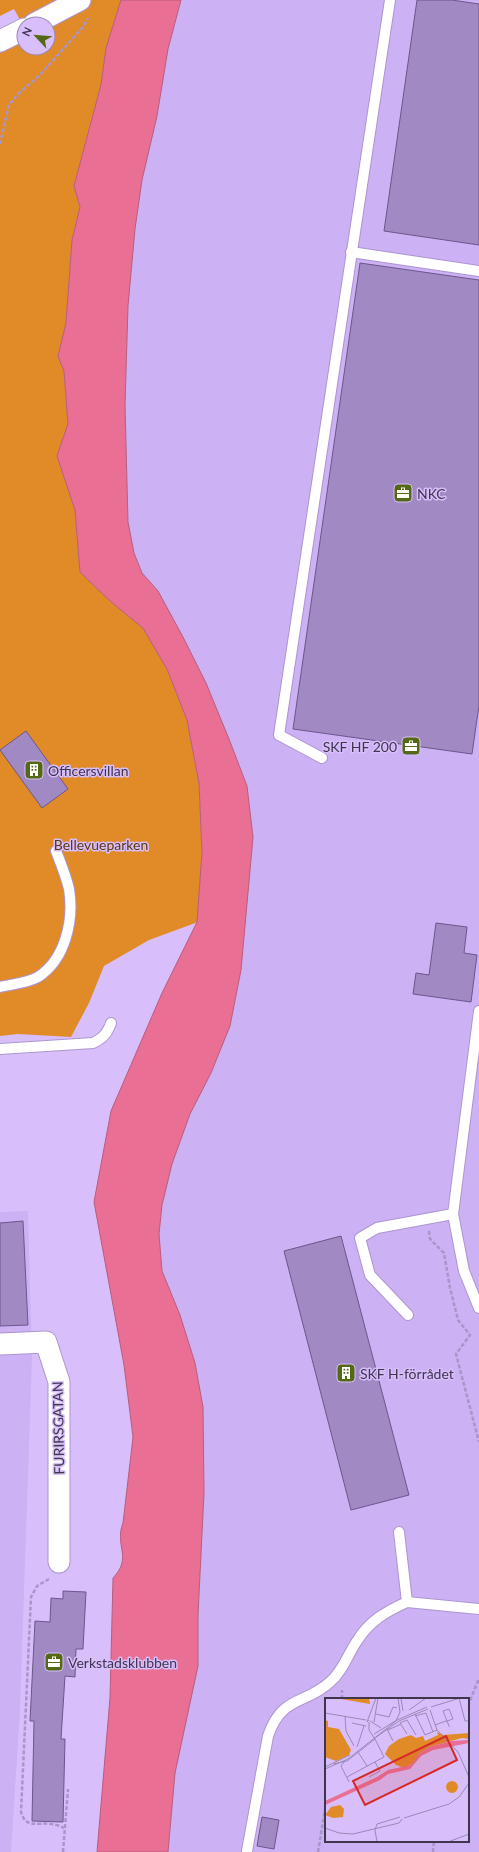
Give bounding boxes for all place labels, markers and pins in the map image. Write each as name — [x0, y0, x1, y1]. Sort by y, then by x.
office icon: NKC — [392, 482, 414, 504]
place label: NKC — [417, 485, 446, 502]
office icon: SKF HF 200 — [400, 735, 422, 757]
place label: SKF HF 200 — [323, 738, 397, 755]
building icon: Officersvillan — [23, 759, 45, 781]
place label: Officersvillan — [48, 762, 129, 779]
building icon: SKF H-förrådet — [335, 1362, 357, 1384]
place label: SKF H-förrådet — [360, 1365, 454, 1382]
office icon: Verkstadsklubben — [43, 1651, 65, 1673]
place label: Verkstadsklubben — [68, 1654, 177, 1671]

